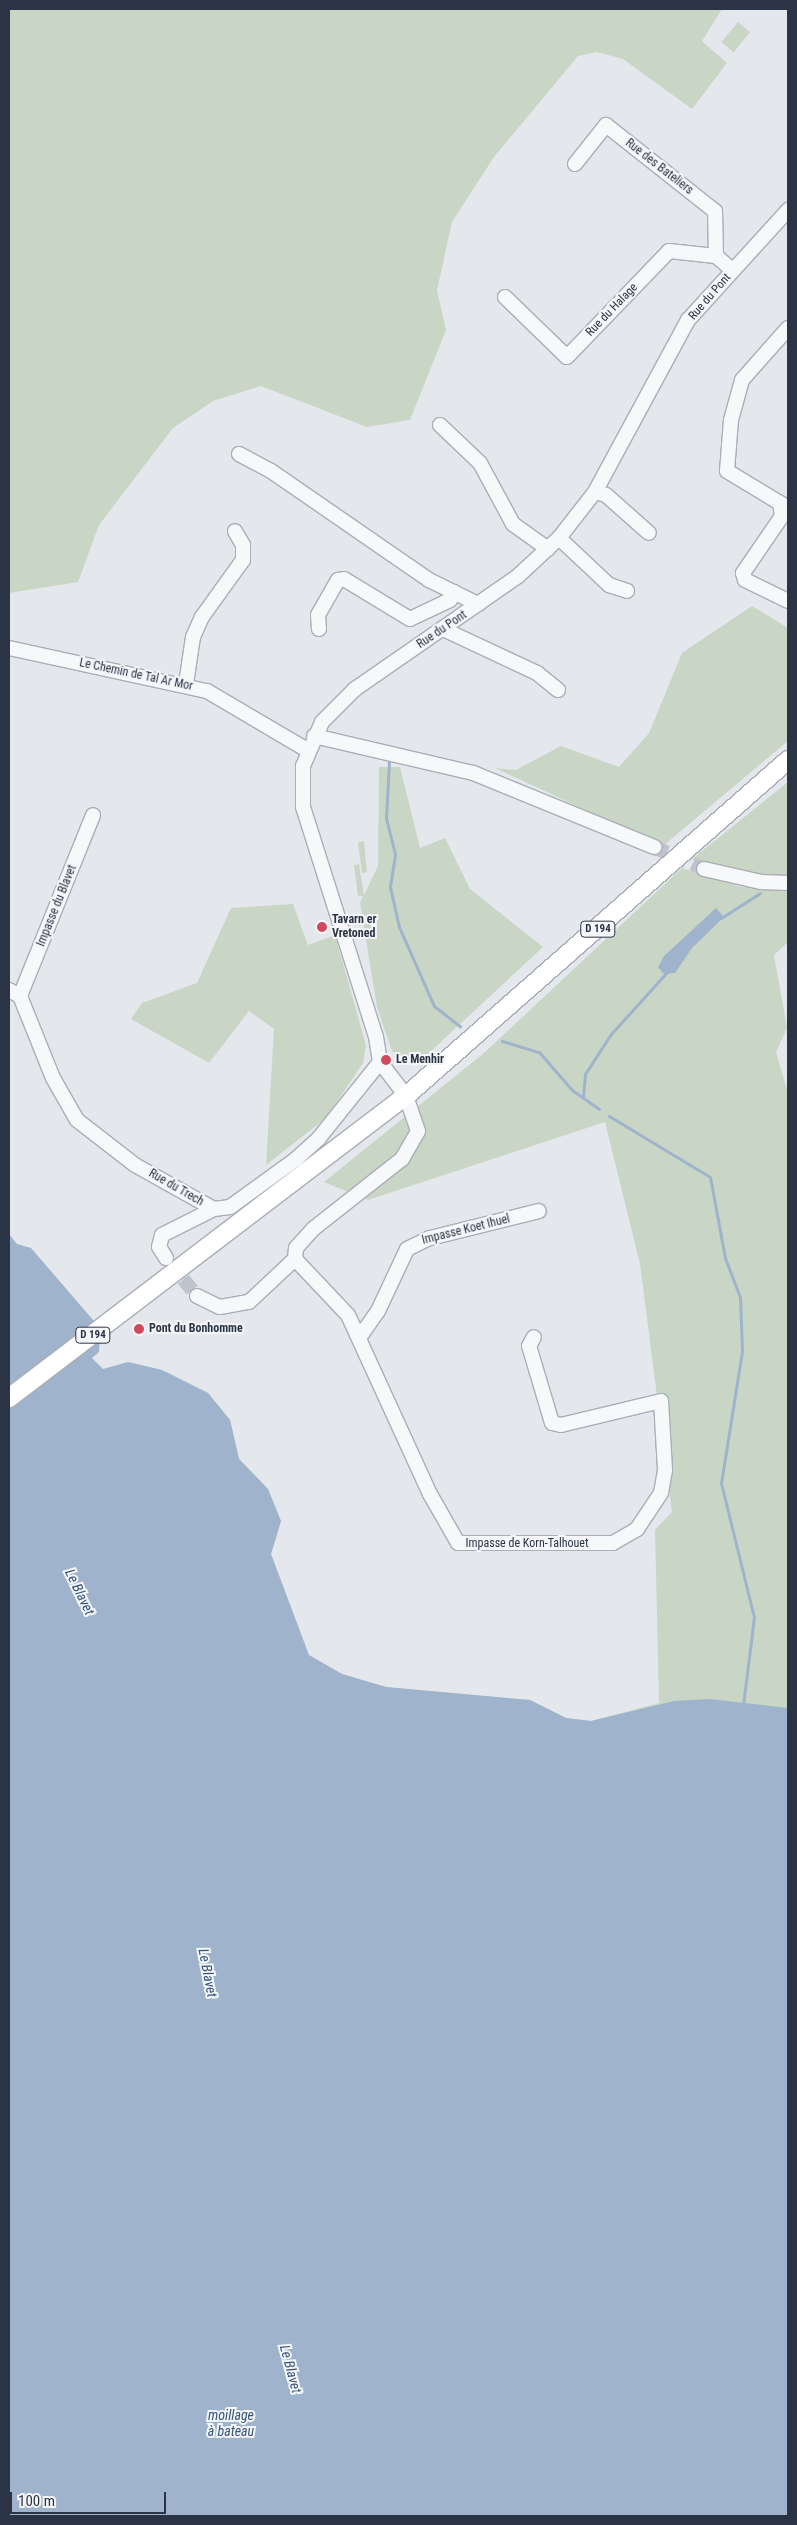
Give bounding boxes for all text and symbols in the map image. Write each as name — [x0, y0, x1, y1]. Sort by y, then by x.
street label: Rue des Bateliers — [622, 136, 696, 198]
street label: Rue du Pont — [686, 271, 734, 323]
street label: Rue du Halage — [583, 280, 641, 340]
street label: Rue du Pont — [414, 608, 470, 652]
street label: Le Chemin de Tal Ar Mor — [78, 656, 194, 694]
street label: Impasse du Blavet — [34, 863, 80, 949]
place label: Tavarn er Vretoned — [332, 913, 376, 941]
marker: Tavarn er Vretoned — [316, 921, 328, 933]
road number: D 194 — [579, 921, 617, 938]
place label: Le Menhir — [396, 1053, 444, 1067]
marker: Le Menhir — [380, 1054, 392, 1066]
street label: Rue du Trech — [146, 1166, 206, 1210]
street label: Impasse Koet Ihuel — [420, 1212, 512, 1248]
place label: Pont du Bonhomme — [149, 1322, 243, 1336]
marker: Pont du Bonhomme — [133, 1323, 145, 1335]
road number: D 194 — [74, 1326, 112, 1344]
street label: Impasse de Korn-Talhouet — [465, 1537, 589, 1551]
water label: Le Blavet — [62, 1566, 98, 1618]
water label: Le Blavet — [195, 1947, 221, 1999]
water label: Le Blavet — [277, 2343, 305, 2395]
water label: moillage à bateau — [208, 2407, 254, 2440]
scale bar — [12, 2482, 169, 2514]
text: 100 m — [18, 2492, 55, 2510]

